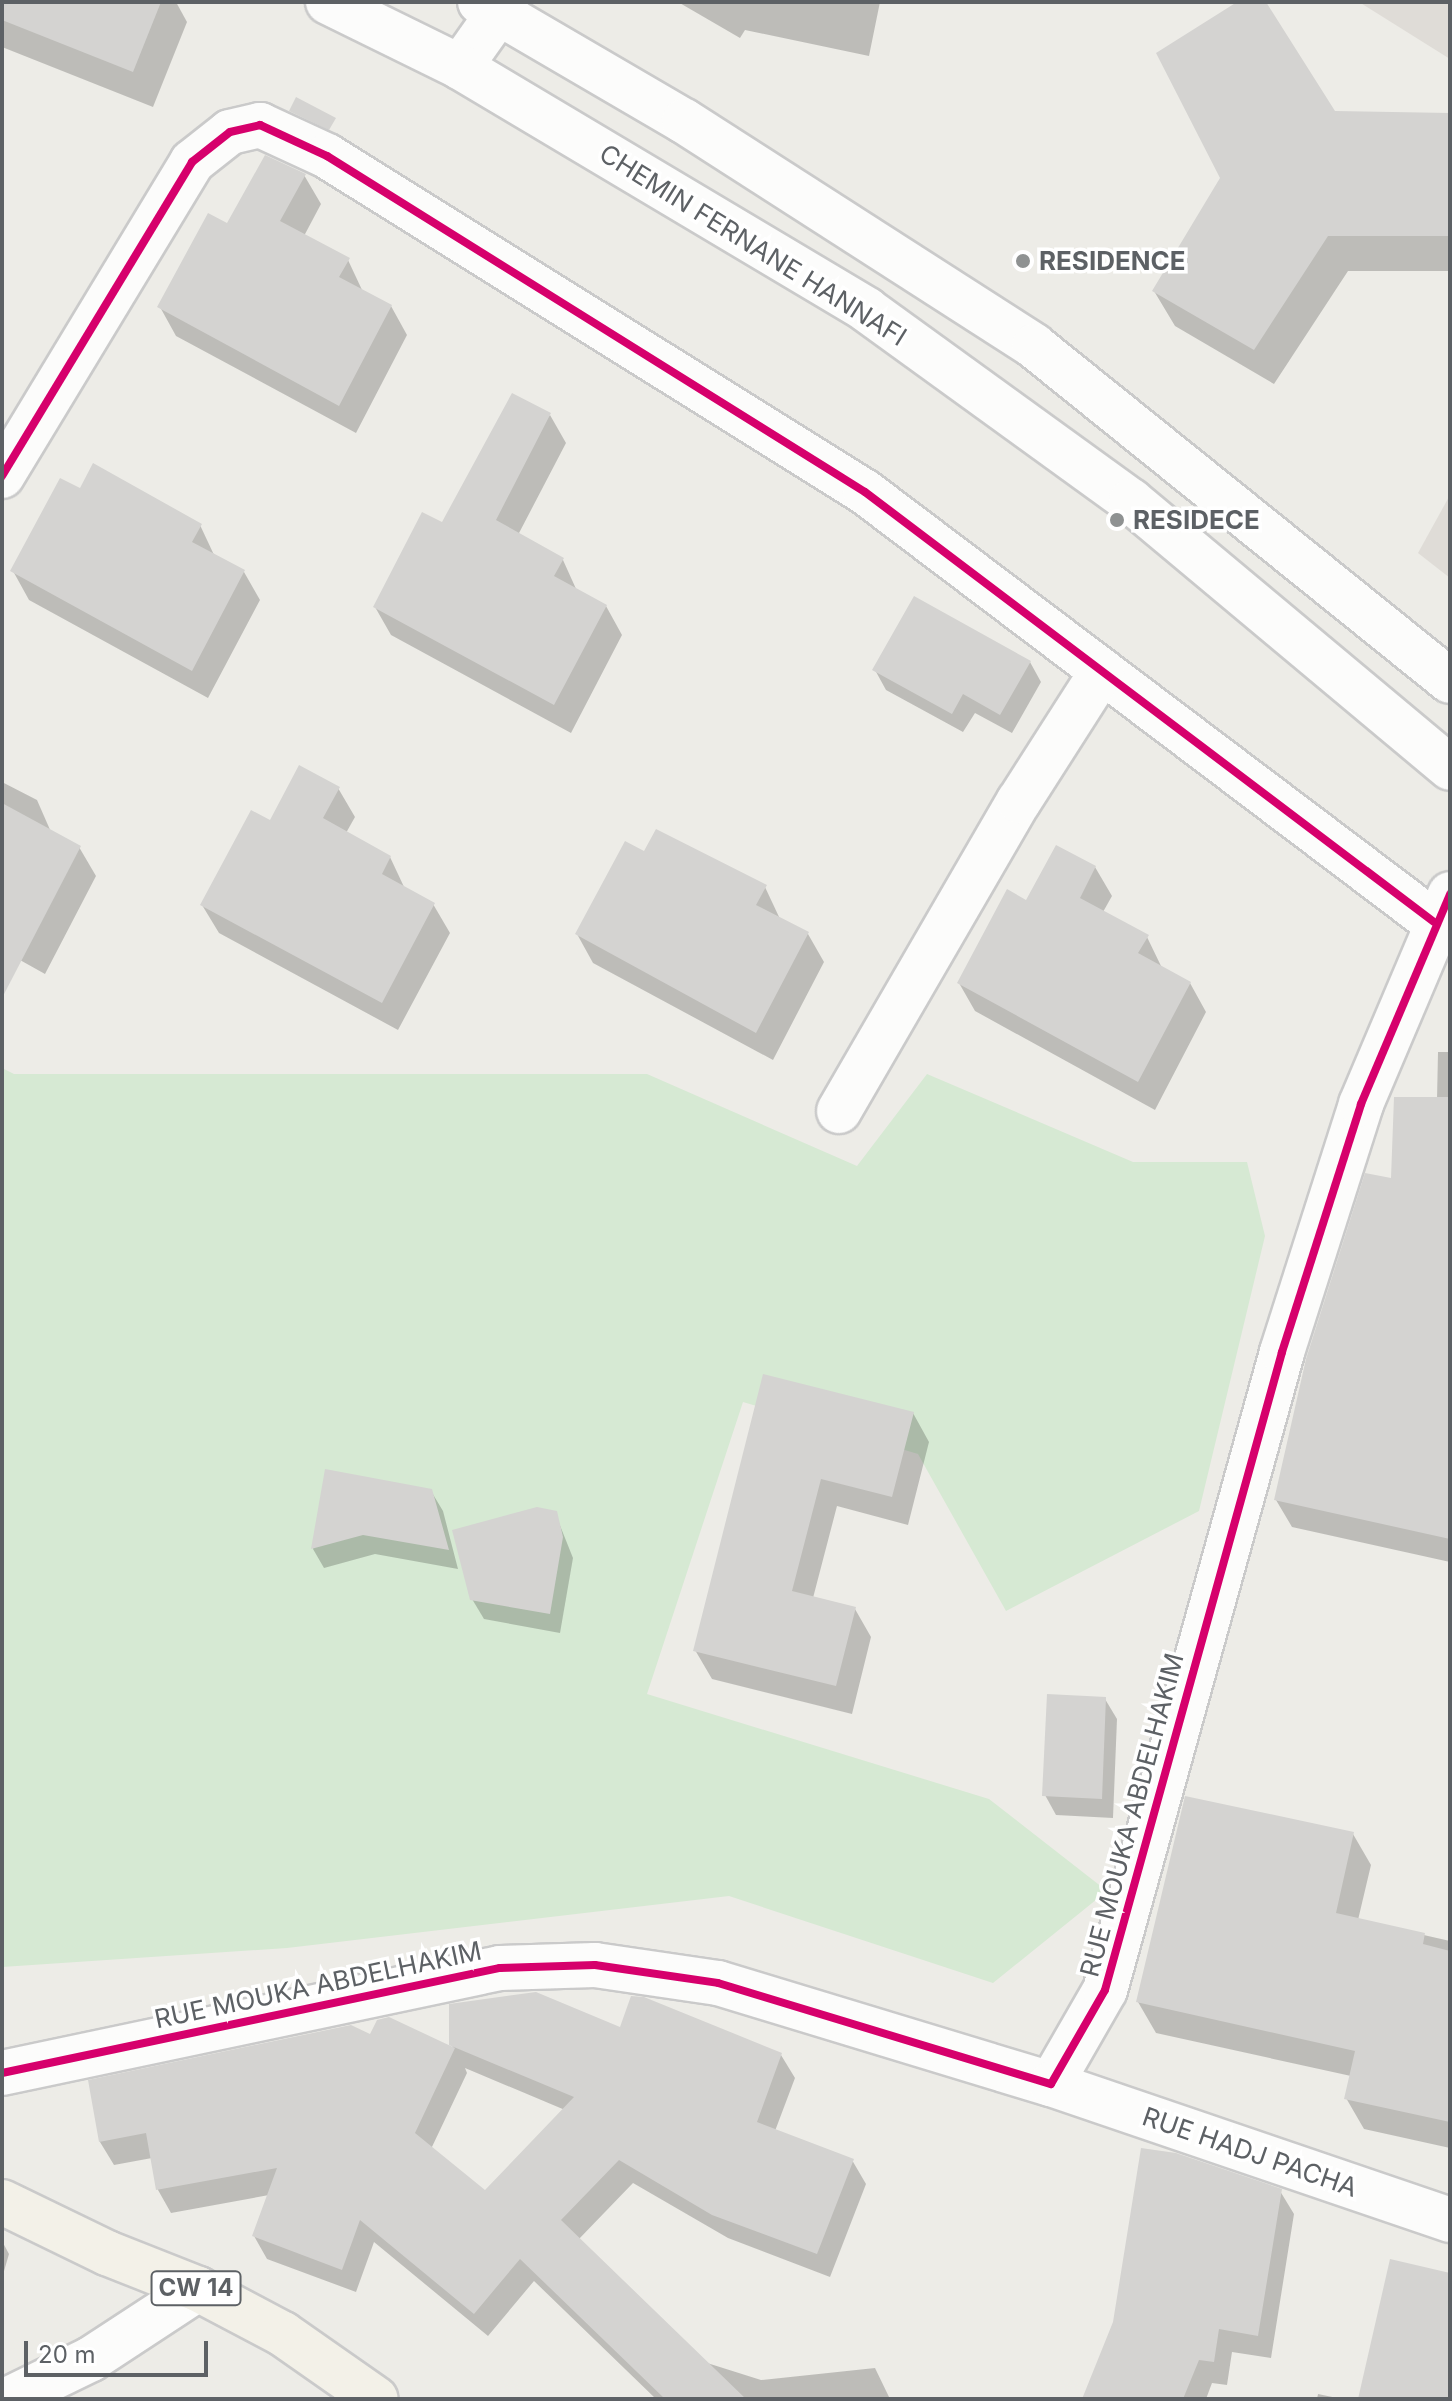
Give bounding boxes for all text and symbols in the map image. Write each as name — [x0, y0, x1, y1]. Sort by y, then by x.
street label: CHEMIN FERNANE HANNAFI — [594, 138, 912, 352]
place label: RESIDENCE — [1039, 245, 1186, 277]
marker: RESIDENCE — [1014, 252, 1032, 270]
place label: RESIDECE — [1133, 504, 1260, 536]
marker: RESIDECE — [1108, 511, 1126, 529]
street label: RUE MOUKA ABDELHAKIM — [1074, 1650, 1190, 1980]
street label: RUE MOUKA ABDELHAKIM — [152, 1935, 484, 2035]
street label: RUE HADJ PACHA — [1138, 2101, 1362, 2203]
road number: CW 14 — [150, 2268, 242, 2308]
scale bar — [28, 2325, 212, 2375]
text: 20 m — [38, 2340, 96, 2369]

